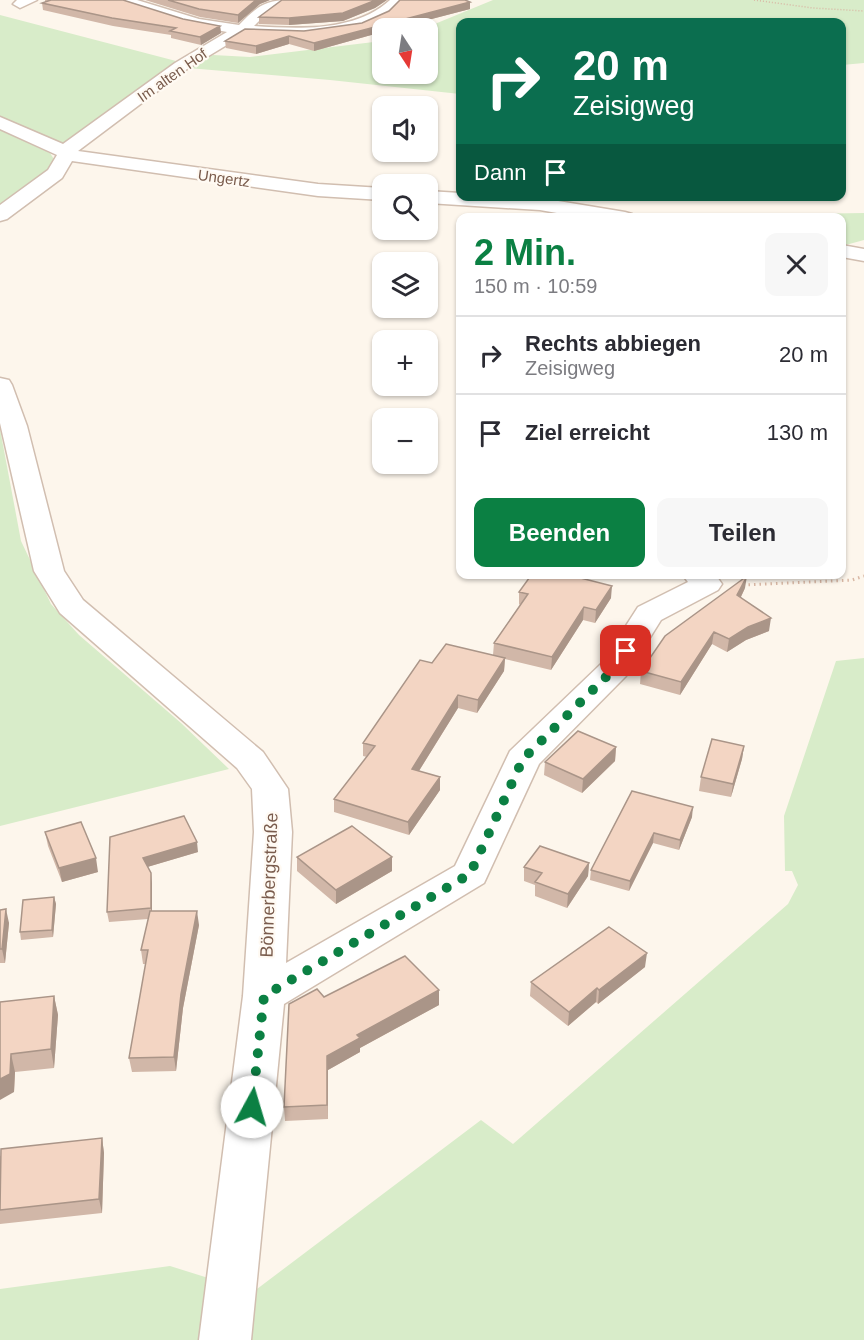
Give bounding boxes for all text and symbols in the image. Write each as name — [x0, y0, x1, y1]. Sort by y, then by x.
north arrow — [372, 18, 438, 84]
map controls — [372, 18, 438, 474]
icon: right — [474, 42, 552, 120]
text: 20 m — [573, 42, 669, 89]
street label: Im alten Hof — [134, 44, 211, 105]
text: Zeisigweg — [573, 91, 695, 121]
button: sound — [372, 96, 438, 162]
icon: arrive — [539, 156, 572, 189]
text: Dann — [474, 160, 527, 185]
street label: Ungertz — [197, 166, 251, 190]
button: search — [372, 174, 438, 240]
text: 2 Min. — [474, 232, 576, 273]
button: close — [765, 233, 828, 296]
button: layers — [372, 252, 438, 318]
text: 150 m · 10:59 — [474, 275, 597, 297]
button: + — [372, 330, 438, 396]
text: Rechts abbiegen — [525, 331, 701, 356]
icon: right — [474, 339, 507, 372]
text: 20 m — [779, 342, 828, 367]
text: Zeisigweg — [525, 357, 615, 379]
button: − — [372, 408, 438, 474]
icon: arrive — [474, 417, 507, 450]
text: Ziel erreicht — [525, 420, 650, 445]
text: 130 m — [767, 420, 828, 445]
button: Beenden — [474, 498, 645, 567]
button: Teilen — [657, 498, 828, 567]
pin — [600, 625, 651, 676]
icon: arrive — [609, 634, 642, 667]
street label: Bönnerbergstraße — [256, 812, 282, 958]
position arrow — [220, 1075, 284, 1139]

